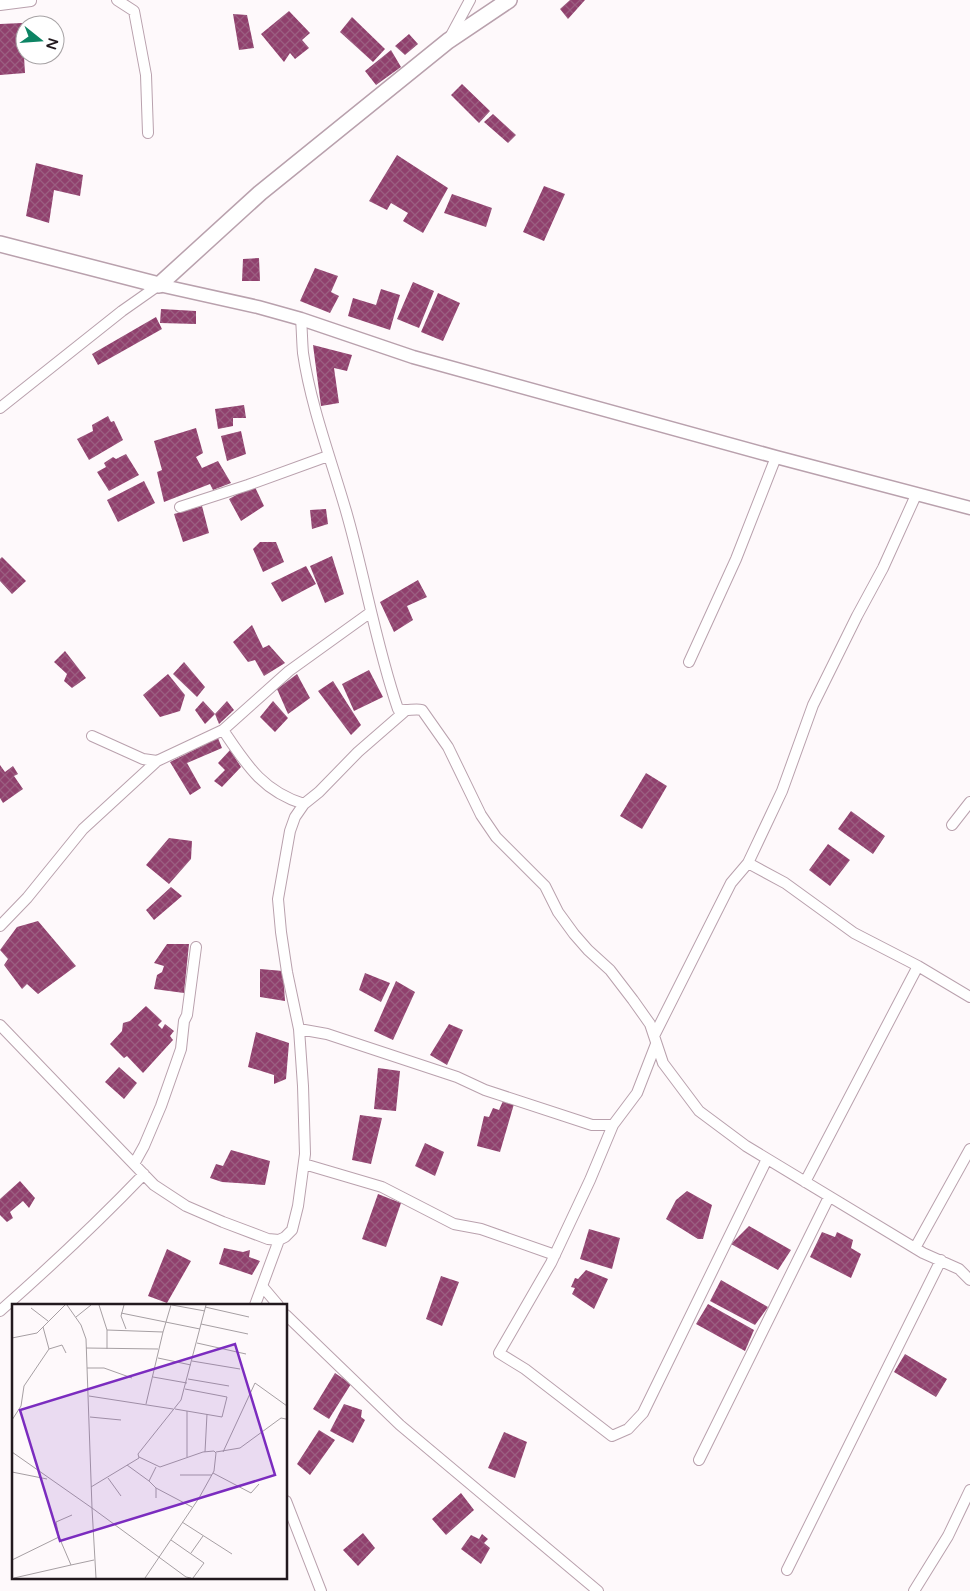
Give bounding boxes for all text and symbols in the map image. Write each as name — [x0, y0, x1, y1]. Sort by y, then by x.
north arrow — [15, 15, 65, 65]
text: N — [42, 36, 62, 52]
inset map — [12, 1304, 288, 1578]

